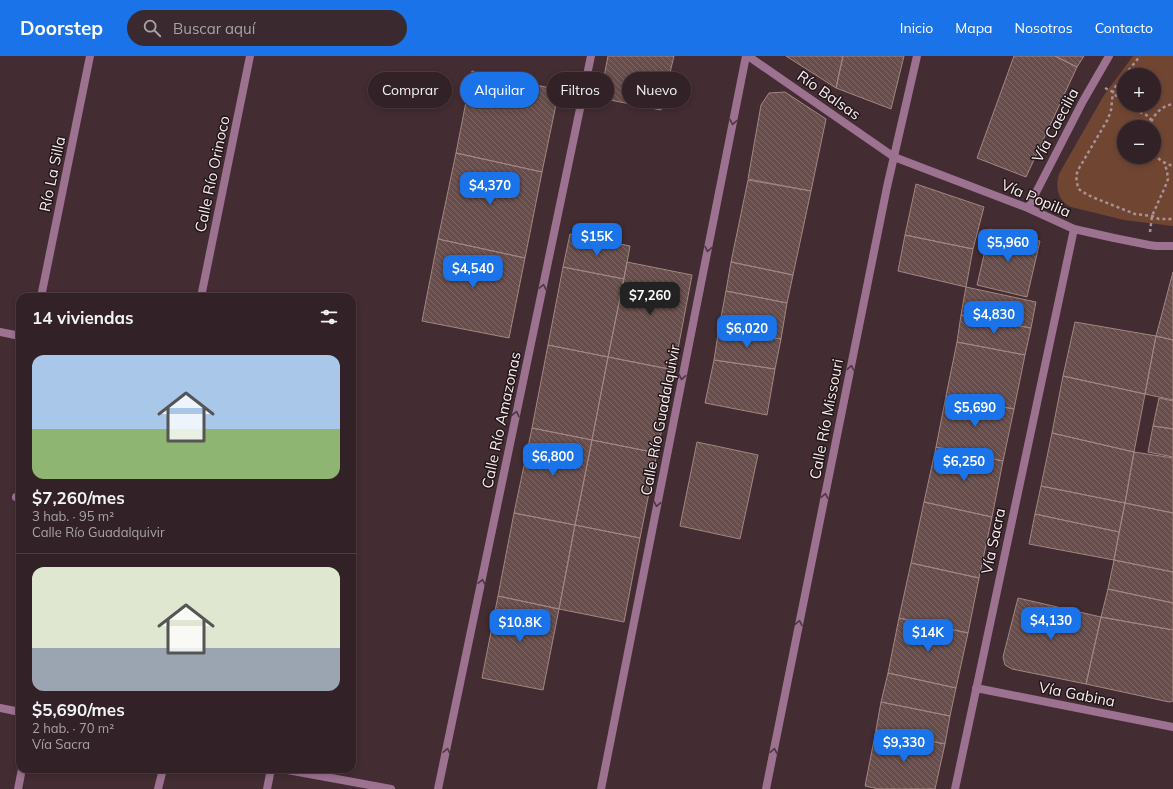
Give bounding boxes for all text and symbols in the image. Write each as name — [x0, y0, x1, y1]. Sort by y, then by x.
search box — [127, 10, 407, 46]
text: Doorstep — [20, 16, 103, 40]
icon: search — [141, 17, 163, 39]
text: Buscar aquí — [173, 19, 255, 38]
text: Inicio — [900, 19, 933, 37]
text: Mapa — [955, 19, 993, 37]
text: Nosotros — [1015, 19, 1073, 37]
text: Contacto — [1095, 19, 1153, 37]
street label: Río Balsas — [794, 66, 864, 124]
map controls — [1117, 68, 1161, 164]
button: + — [1117, 68, 1161, 112]
chip: Comprar — [368, 72, 452, 108]
chip: Alquilar — [460, 72, 539, 108]
chip: Filtros — [547, 72, 614, 108]
chip: Nuevo — [622, 72, 691, 108]
street label: Vía Caecilia — [1028, 85, 1082, 165]
street label: Calle Río Orinoco — [190, 114, 234, 234]
one-way arrow — [729, 119, 737, 125]
button: − — [1117, 120, 1161, 164]
street label: Río La Silla — [35, 135, 69, 213]
pin: $4,370 — [457, 172, 523, 206]
street label: Vía Popilia — [998, 175, 1074, 221]
text: $4,370 — [469, 177, 511, 193]
pin: $15K — [573, 223, 621, 257]
text: $15K — [581, 228, 613, 244]
pin: $5,960 — [975, 229, 1041, 263]
text: $5,960 — [987, 234, 1029, 250]
one-way arrow — [704, 246, 712, 252]
pin: $4,540 — [440, 255, 506, 289]
text: $4,540 — [452, 260, 494, 276]
pin: $7,260 — [617, 282, 683, 316]
one-way arrow — [538, 284, 546, 290]
text: $7,260 — [629, 287, 671, 303]
pin: $4,830 — [961, 301, 1027, 335]
icon: filters — [318, 306, 340, 328]
text: $4,830 — [973, 306, 1015, 322]
text: 14 viviendas — [32, 307, 134, 328]
pin: $6,020 — [714, 315, 780, 349]
text: $6,020 — [726, 320, 768, 336]
street label: Calle Río Guadalquivir — [636, 343, 684, 497]
street label: Calle Río Amazonas — [477, 350, 525, 490]
street label: Calle Río Missouri — [805, 357, 847, 481]
one-way arrow — [846, 365, 854, 372]
one-way arrow — [679, 374, 687, 380]
icon: home — [150, 381, 222, 453]
pin: $5,690 — [942, 394, 1008, 428]
text: $5,690 — [954, 399, 996, 415]
one-way arrow — [512, 411, 520, 417]
pin: $6,800 — [520, 443, 586, 477]
text: $6,800 — [532, 448, 574, 464]
pin: $6,250 — [931, 448, 997, 482]
text: $6,250 — [943, 453, 985, 469]
text: $7,260/mes — [32, 487, 125, 508]
one-way arrow — [820, 493, 829, 499]
one-way arrow — [654, 501, 662, 508]
street label: Vía Sacra — [977, 506, 1009, 576]
text: 3 hab. · 95 m² — [32, 508, 114, 524]
text: Calle Río Guadalquivir — [32, 524, 165, 540]
one-way arrow — [477, 579, 485, 586]
icon: home — [150, 593, 222, 665]
pin: $4,130 — [1018, 607, 1084, 641]
pin: $10.8K — [487, 609, 553, 643]
text: $4,130 — [1030, 612, 1072, 628]
text: $10.8K — [498, 614, 542, 630]
pin: $14K — [904, 619, 952, 653]
one-way arrow — [795, 620, 803, 626]
text: $14K — [912, 624, 944, 640]
street label: Vía Gabina — [1037, 677, 1117, 711]
text: $5,690/mes — [32, 699, 125, 720]
text: 2 hab. · 70 m² — [32, 720, 114, 736]
pin: $9,330 — [871, 729, 937, 763]
text: $9,330 — [883, 734, 925, 750]
text: Vía Sacra — [32, 736, 90, 752]
one-way arrow — [442, 748, 450, 754]
one-way arrow — [769, 748, 777, 754]

